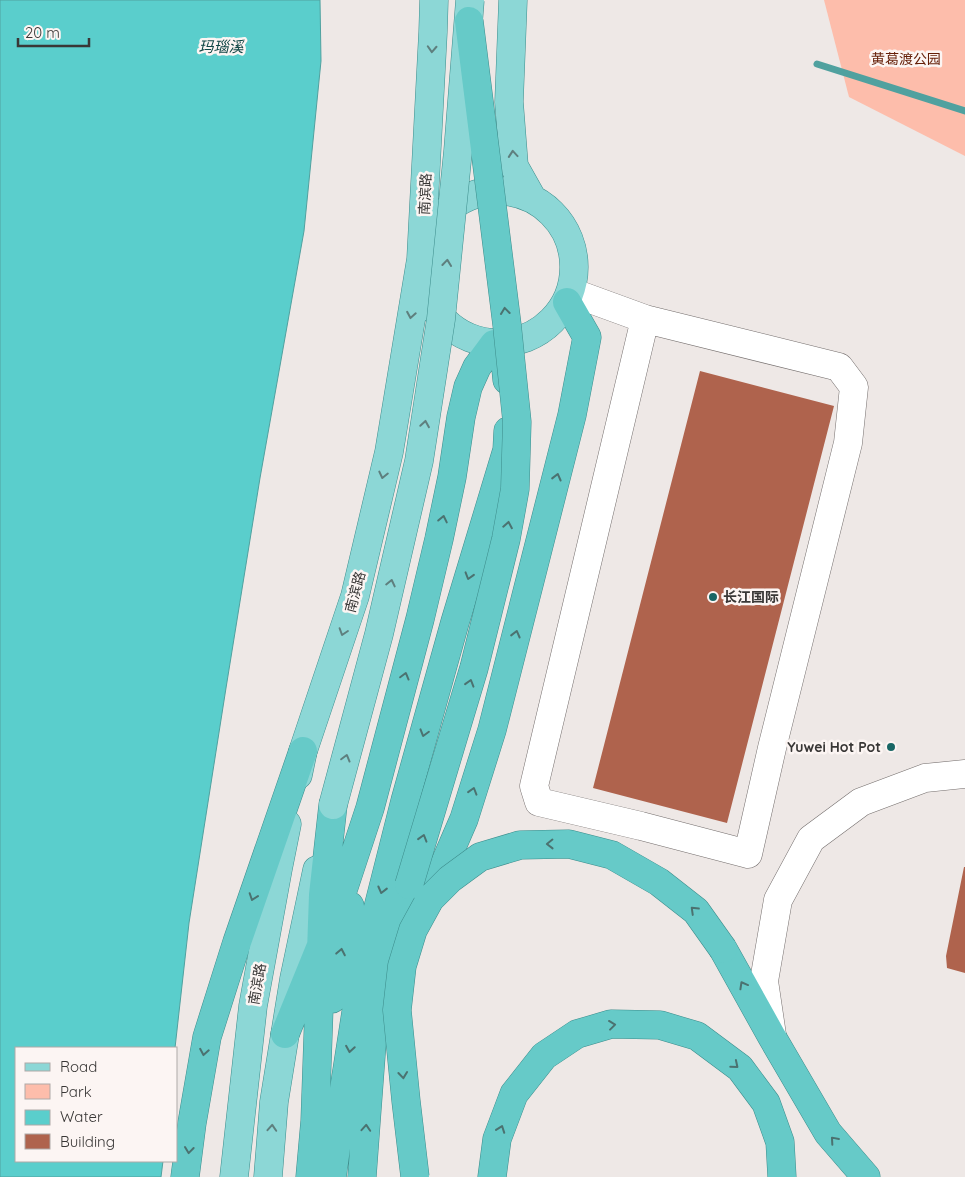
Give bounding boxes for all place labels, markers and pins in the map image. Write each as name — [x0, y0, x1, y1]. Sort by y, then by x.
place label: 长江国际 — [723, 588, 779, 606]
marker: 长江国际 — [707, 591, 719, 603]
place label: Yuwei Hot Pot — [787, 738, 881, 756]
marker: Yuwei Hot Pot — [885, 741, 897, 753]

